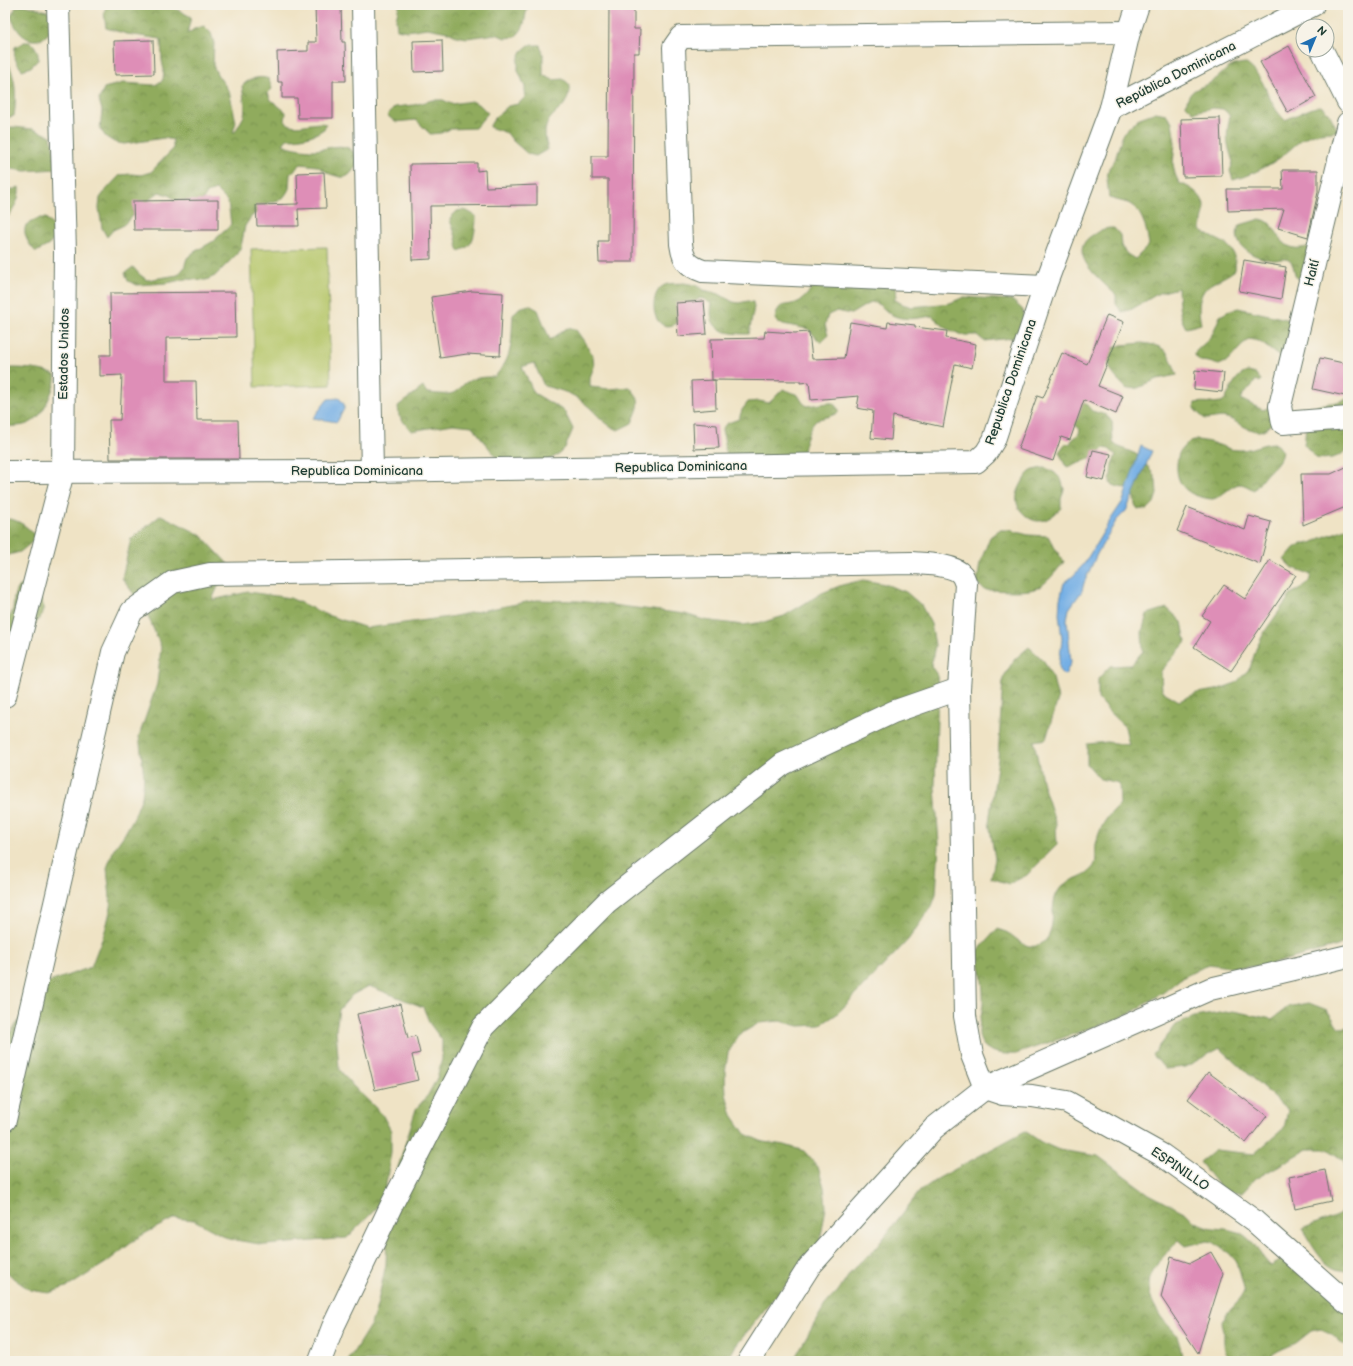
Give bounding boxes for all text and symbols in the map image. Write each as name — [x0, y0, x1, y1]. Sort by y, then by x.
north arrow — [1295, 18, 1335, 58]
text: N — [1314, 24, 1329, 39]
street label: República Dominicana — [1113, 38, 1239, 112]
street label: Haití — [1301, 257, 1323, 288]
street label: Estados Unidos — [55, 307, 73, 400]
street label: Republica Dominicana — [982, 317, 1040, 447]
street label: Republica Dominicana — [615, 458, 747, 476]
street label: Republica Dominicana — [291, 463, 423, 479]
street label: ESPINILLO — [1148, 1144, 1212, 1194]

